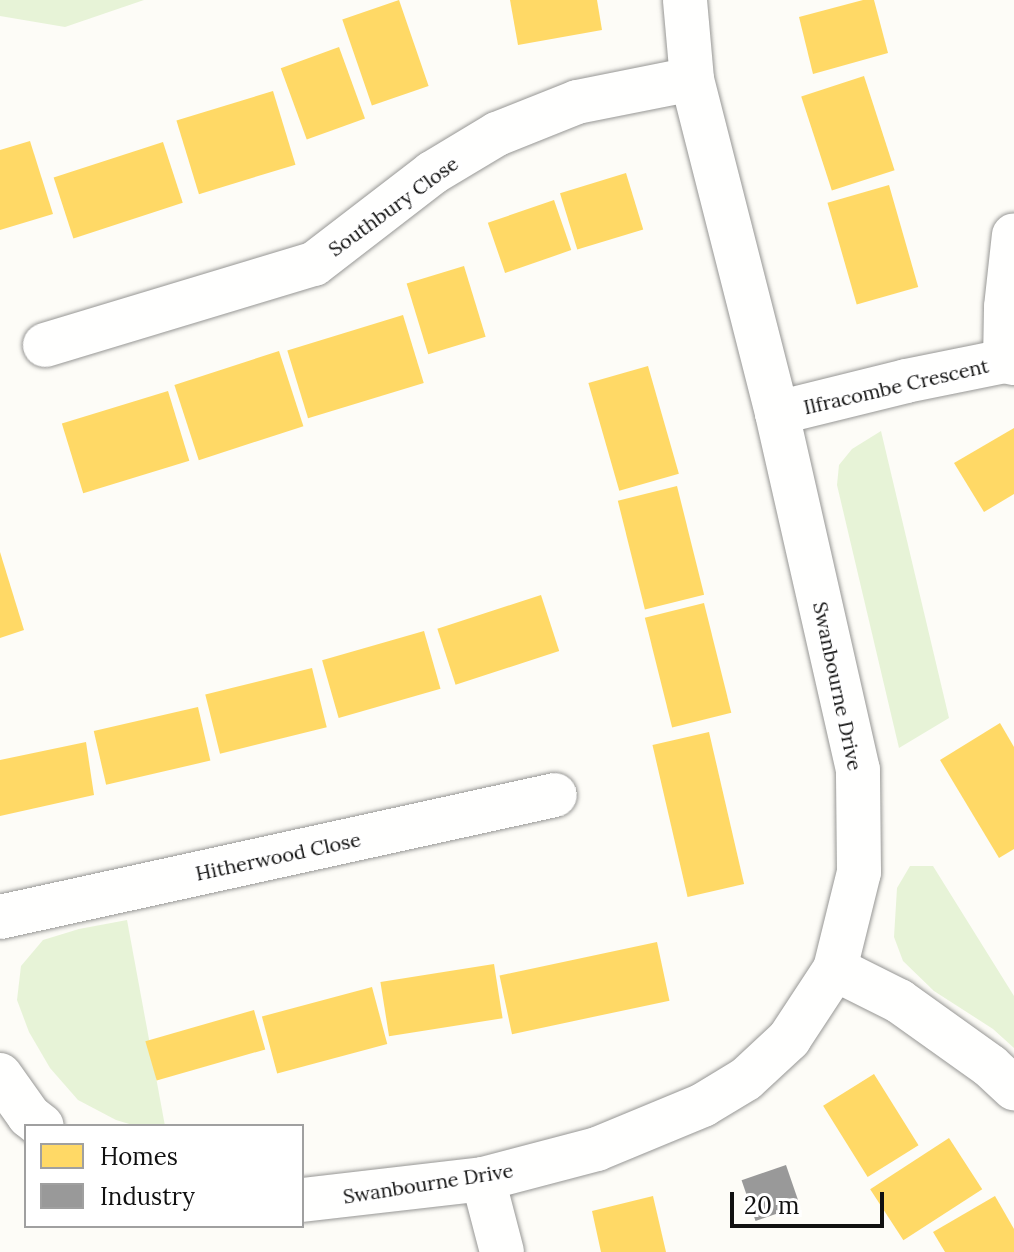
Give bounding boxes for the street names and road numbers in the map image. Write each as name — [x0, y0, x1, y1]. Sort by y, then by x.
street label: Southbury Close — [324, 151, 462, 261]
street label: Ilfracombe Crescent — [801, 353, 991, 419]
street label: Swanbourne Drive — [808, 600, 868, 772]
street label: Hitherwood Close — [193, 827, 363, 885]
street label: Swanbourne Drive — [341, 1158, 515, 1208]

